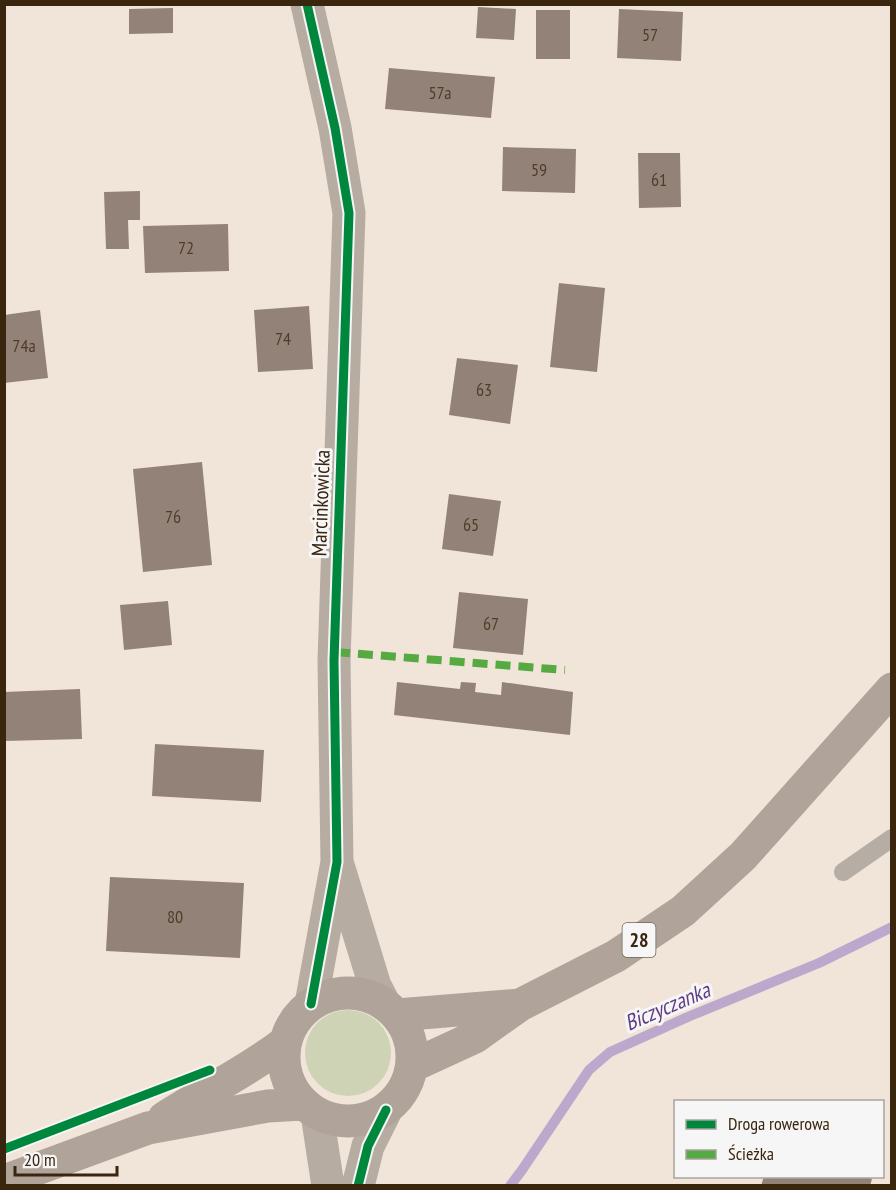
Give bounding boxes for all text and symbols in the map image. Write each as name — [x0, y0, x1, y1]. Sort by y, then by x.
house number: 57 — [642, 23, 658, 46]
house number: 57a — [428, 81, 452, 104]
house number: 59 — [531, 158, 547, 181]
house number: 61 — [651, 168, 667, 191]
house number: 72 — [178, 236, 194, 259]
house number: 74 — [275, 327, 291, 350]
house number: 74a — [12, 334, 36, 357]
house number: 63 — [476, 378, 492, 401]
street label: Marcinkowicka — [305, 449, 336, 557]
house number: 76 — [165, 505, 181, 528]
house number: 65 — [463, 513, 479, 536]
house number: 67 — [483, 612, 499, 635]
house number: 80 — [167, 905, 183, 928]
road number: 28 — [622, 923, 656, 957]
water label: Biczyczanka — [620, 975, 715, 1036]
legend — [674, 1100, 884, 1178]
text: Droga rowerowa — [728, 1112, 830, 1135]
scale bar — [15, 1139, 117, 1177]
text: Ścieżka — [728, 1142, 774, 1165]
text: 20 m — [24, 1148, 56, 1171]

